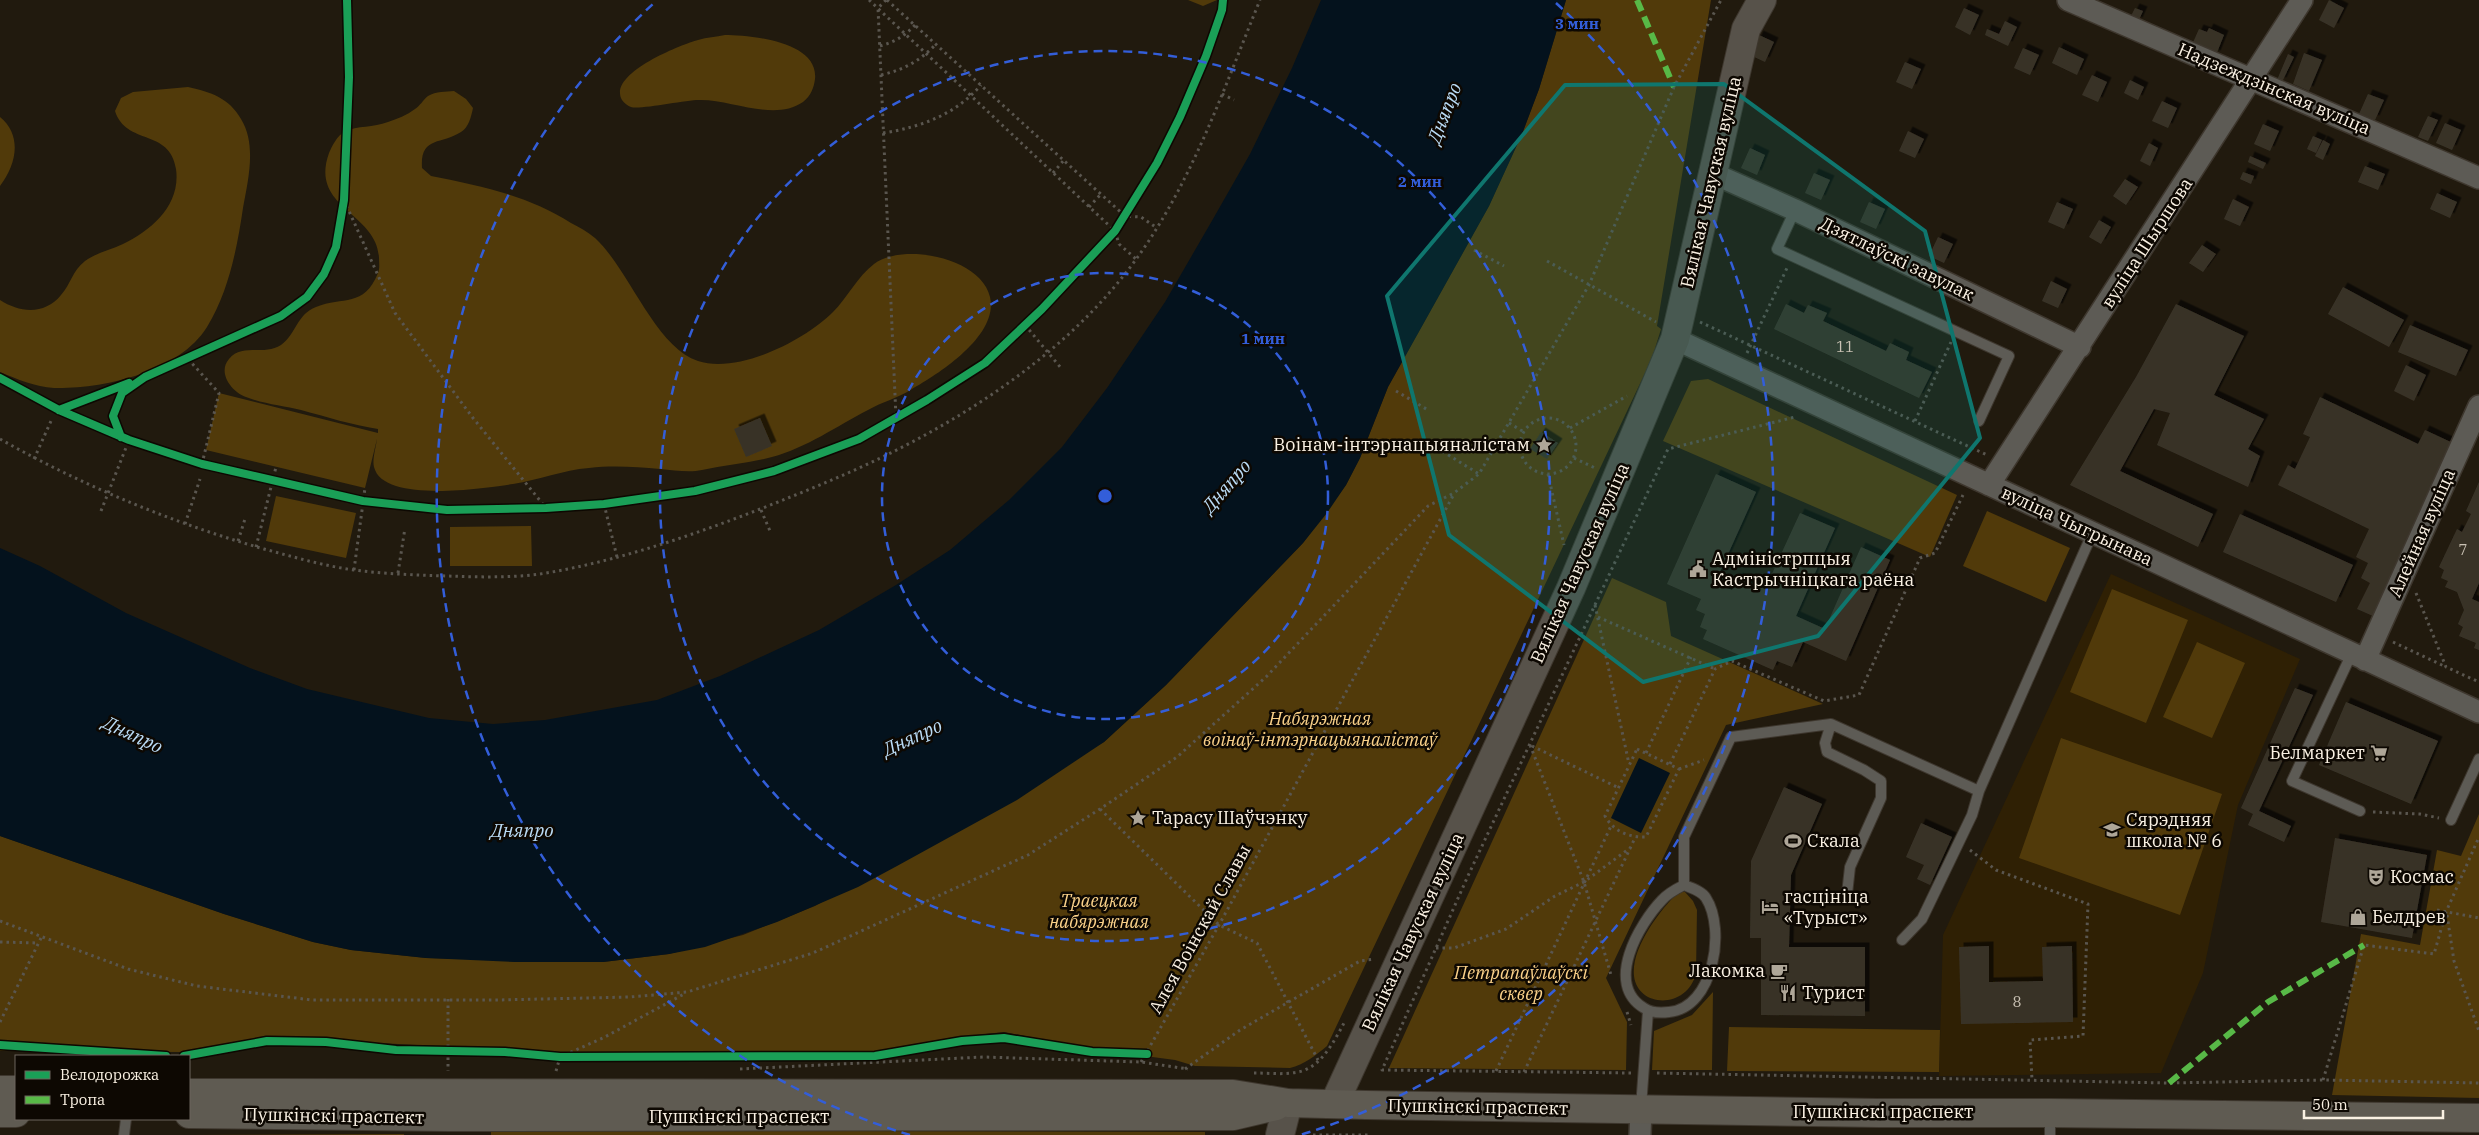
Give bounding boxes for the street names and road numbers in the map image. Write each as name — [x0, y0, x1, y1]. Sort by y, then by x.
street label: Надзеждзінская вуліца — [2174, 38, 2374, 140]
street label: Вялікая Чавуская вуліца — [1675, 74, 1746, 290]
street label: вуліца Шыршова — [2096, 173, 2197, 312]
street label: Дзятлаўскі завулак — [1816, 211, 1979, 306]
street label: Вялікая Чавуская вуліца — [1525, 459, 1634, 666]
street label: Алейная вуліца — [2383, 465, 2460, 601]
street label: вуліца Чыгрынава — [1998, 480, 2157, 571]
street label: Вялікая Чавуская вуліца — [1356, 829, 1469, 1035]
street label: Алея Воінскай Славы — [1143, 840, 1256, 1017]
street label: Пушкінскі праспект — [1387, 1093, 1569, 1120]
street label: Пушкінскі праспект — [1793, 1100, 1973, 1123]
street label: Пушкінскі праспект — [243, 1102, 425, 1129]
street label: Пушкінскі праспект — [649, 1105, 829, 1128]

